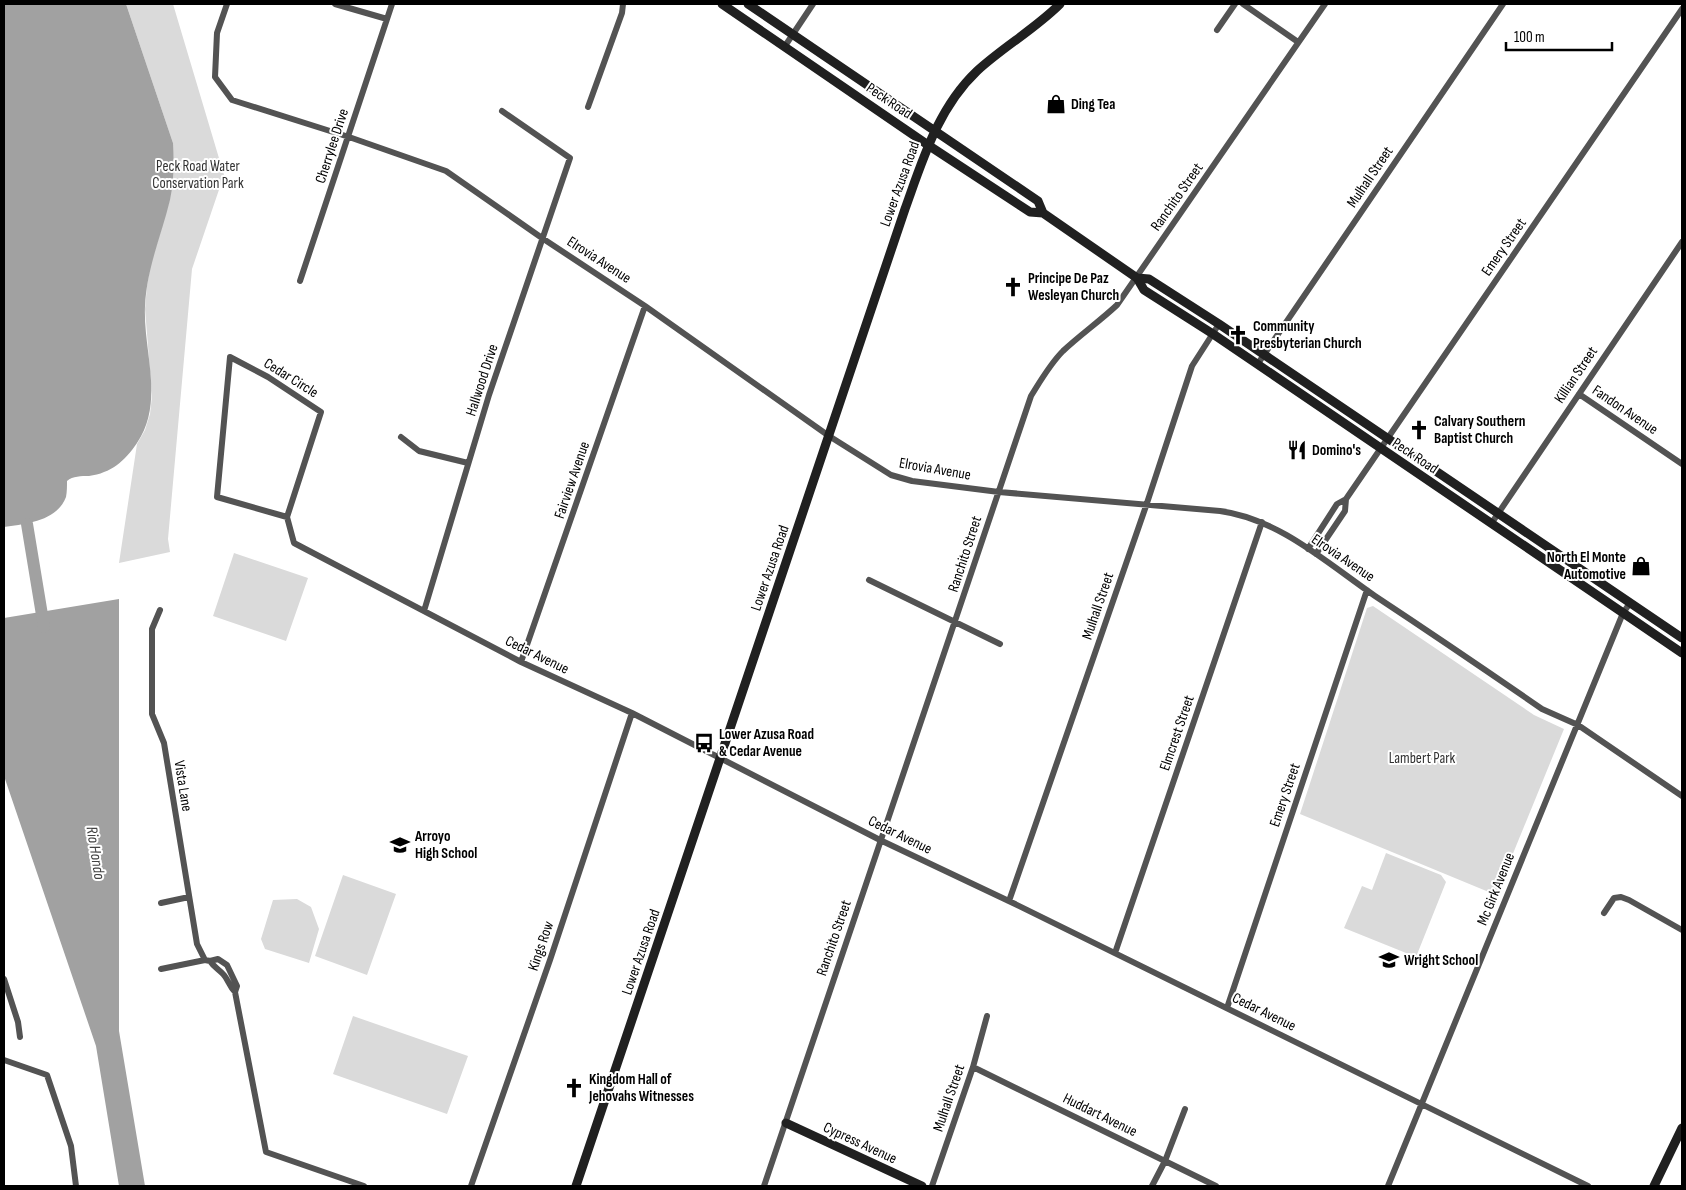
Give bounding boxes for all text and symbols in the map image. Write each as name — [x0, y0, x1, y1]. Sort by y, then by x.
scale bar — [1506, 20, 1612, 52]
text: 100 m — [1514, 28, 1545, 47]
street label: Peck Road — [862, 79, 916, 123]
shop icon: Ding Tea — [1045, 93, 1067, 115]
place label: Ding Tea — [1071, 95, 1115, 114]
street label: Cherrylee Drive — [311, 106, 353, 186]
street label: Lower Azusa Road — [876, 139, 924, 229]
street label: Mulhall Street — [1343, 142, 1398, 211]
park label: Peck Road Water Conservation Park — [152, 157, 244, 193]
street label: Ranchito Street — [1147, 159, 1208, 235]
street label: Emery Street — [1477, 214, 1531, 280]
street label: Elrovia Avenue — [563, 232, 635, 288]
place label: Principe De Paz Wesleyan Church — [1028, 269, 1119, 305]
church icon: Principe De Paz Wesleyan Church — [1002, 276, 1024, 298]
place label: Community Presbyterian Church — [1253, 317, 1362, 353]
church icon: Community Presbyterian Church — [1227, 324, 1249, 346]
street label: Hallwood Drive — [461, 342, 503, 418]
street label: Killian Street — [1550, 343, 1602, 407]
street label: Cedar Circle — [260, 354, 322, 402]
street label: Fandon Avenue — [1588, 381, 1662, 439]
place label: Calvary Southern Baptist Church — [1434, 412, 1526, 448]
church icon: Calvary Southern Baptist Church — [1408, 419, 1430, 441]
street label: Peck Road — [1388, 434, 1442, 478]
street label: Fairview Avenue — [550, 439, 594, 521]
restaurant icon: Domino's — [1286, 439, 1308, 461]
place label: Domino's — [1312, 441, 1361, 460]
street label: Elrovia Avenue — [898, 453, 972, 485]
street label: Ranchito Street — [944, 513, 986, 594]
street label: Lower Azusa Road — [746, 523, 794, 613]
street label: Elrovia Avenue — [1308, 530, 1378, 586]
place label: North El Monte Automotive — [1547, 548, 1626, 584]
shop icon: North El Monte Automotive — [1630, 555, 1652, 577]
street label: Mulhall Street — [1078, 570, 1118, 642]
street label: Cedar Avenue — [502, 631, 572, 679]
street label: Elmcrest Street — [1155, 692, 1199, 773]
place label: Lower Azusa Road & Cedar Avenue — [719, 725, 814, 761]
bus stop icon: Lower Azusa Road & Cedar Avenue — [693, 732, 715, 754]
park label: Lambert Park — [1389, 749, 1456, 768]
street label: Vista Lane — [170, 759, 196, 813]
street label: Emery Street — [1265, 760, 1305, 829]
street label: Cedar Avenue — [865, 811, 935, 859]
water label: Rio Hondo — [81, 825, 109, 881]
place label: Arroyo High School — [414, 827, 477, 863]
school or university icon: Arroyo High School — [389, 834, 411, 856]
street label: Mc Girk Avenue — [1473, 850, 1519, 928]
street label: Ranchito Street — [812, 897, 856, 978]
street label: Lower Azusa Road — [617, 907, 665, 997]
street label: Kings Row — [524, 918, 558, 973]
school or university icon: Wright School — [1378, 949, 1400, 971]
place label: Wright School — [1404, 951, 1478, 970]
street label: Cedar Avenue — [1229, 988, 1299, 1036]
street label: Mulhall Street — [929, 1062, 969, 1134]
place label: Kingdom Hall of Jehovahs Witnesses — [588, 1070, 694, 1106]
church icon: Kingdom Hall of Jehovahs Witnesses — [563, 1077, 585, 1099]
street label: Huddart Avenue — [1060, 1089, 1140, 1141]
street label: Cypress Avenue — [820, 1118, 900, 1168]

